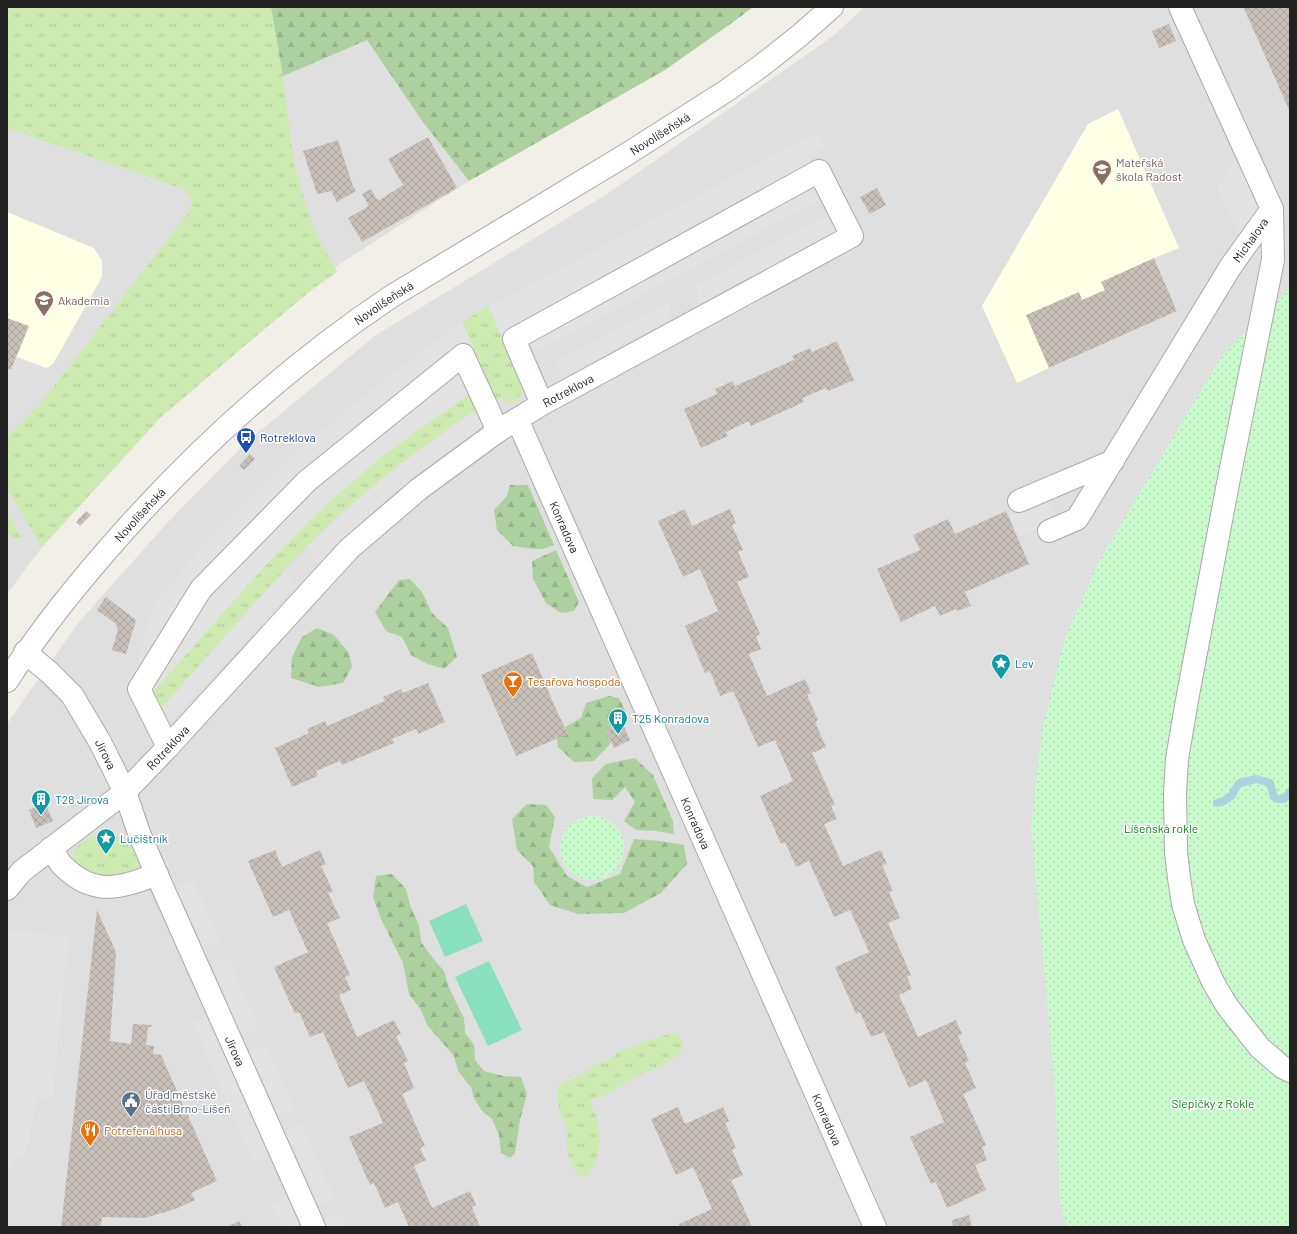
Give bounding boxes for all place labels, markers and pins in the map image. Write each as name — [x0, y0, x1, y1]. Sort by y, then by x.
place label: Mateřská škola Radost — [1116, 155, 1182, 183]
school or university icon: Mateřská škola Radost — [1091, 158, 1113, 186]
school or university icon: Akademia — [33, 289, 55, 317]
place label: Akademia — [58, 293, 109, 307]
bus stop icon: Rotreklova — [235, 426, 257, 454]
place label: Rotreklova — [260, 430, 316, 444]
place icon: Lev — [990, 652, 1012, 680]
place label: Lev — [1015, 656, 1034, 670]
bar icon: Tesařova hospoda — [502, 670, 524, 698]
place label: Tesařova hospoda — [527, 674, 620, 688]
building icon: T25 Konradova — [607, 707, 629, 735]
place label: T25 Konradova — [632, 711, 709, 725]
building icon: T28 Jírova — [30, 788, 52, 816]
place label: T28 Jírova — [55, 792, 109, 806]
place icon: Lučištník — [95, 827, 117, 855]
place label: Lučištník — [120, 831, 168, 845]
place label: Úřad městské části Brno-Líšeň — [145, 1087, 231, 1115]
public building icon: Úřad městské části Brno-Líšeň — [120, 1090, 142, 1118]
restaurant icon: Potrefená husa — [79, 1119, 101, 1147]
place label: Potrefená husa — [104, 1123, 182, 1137]

